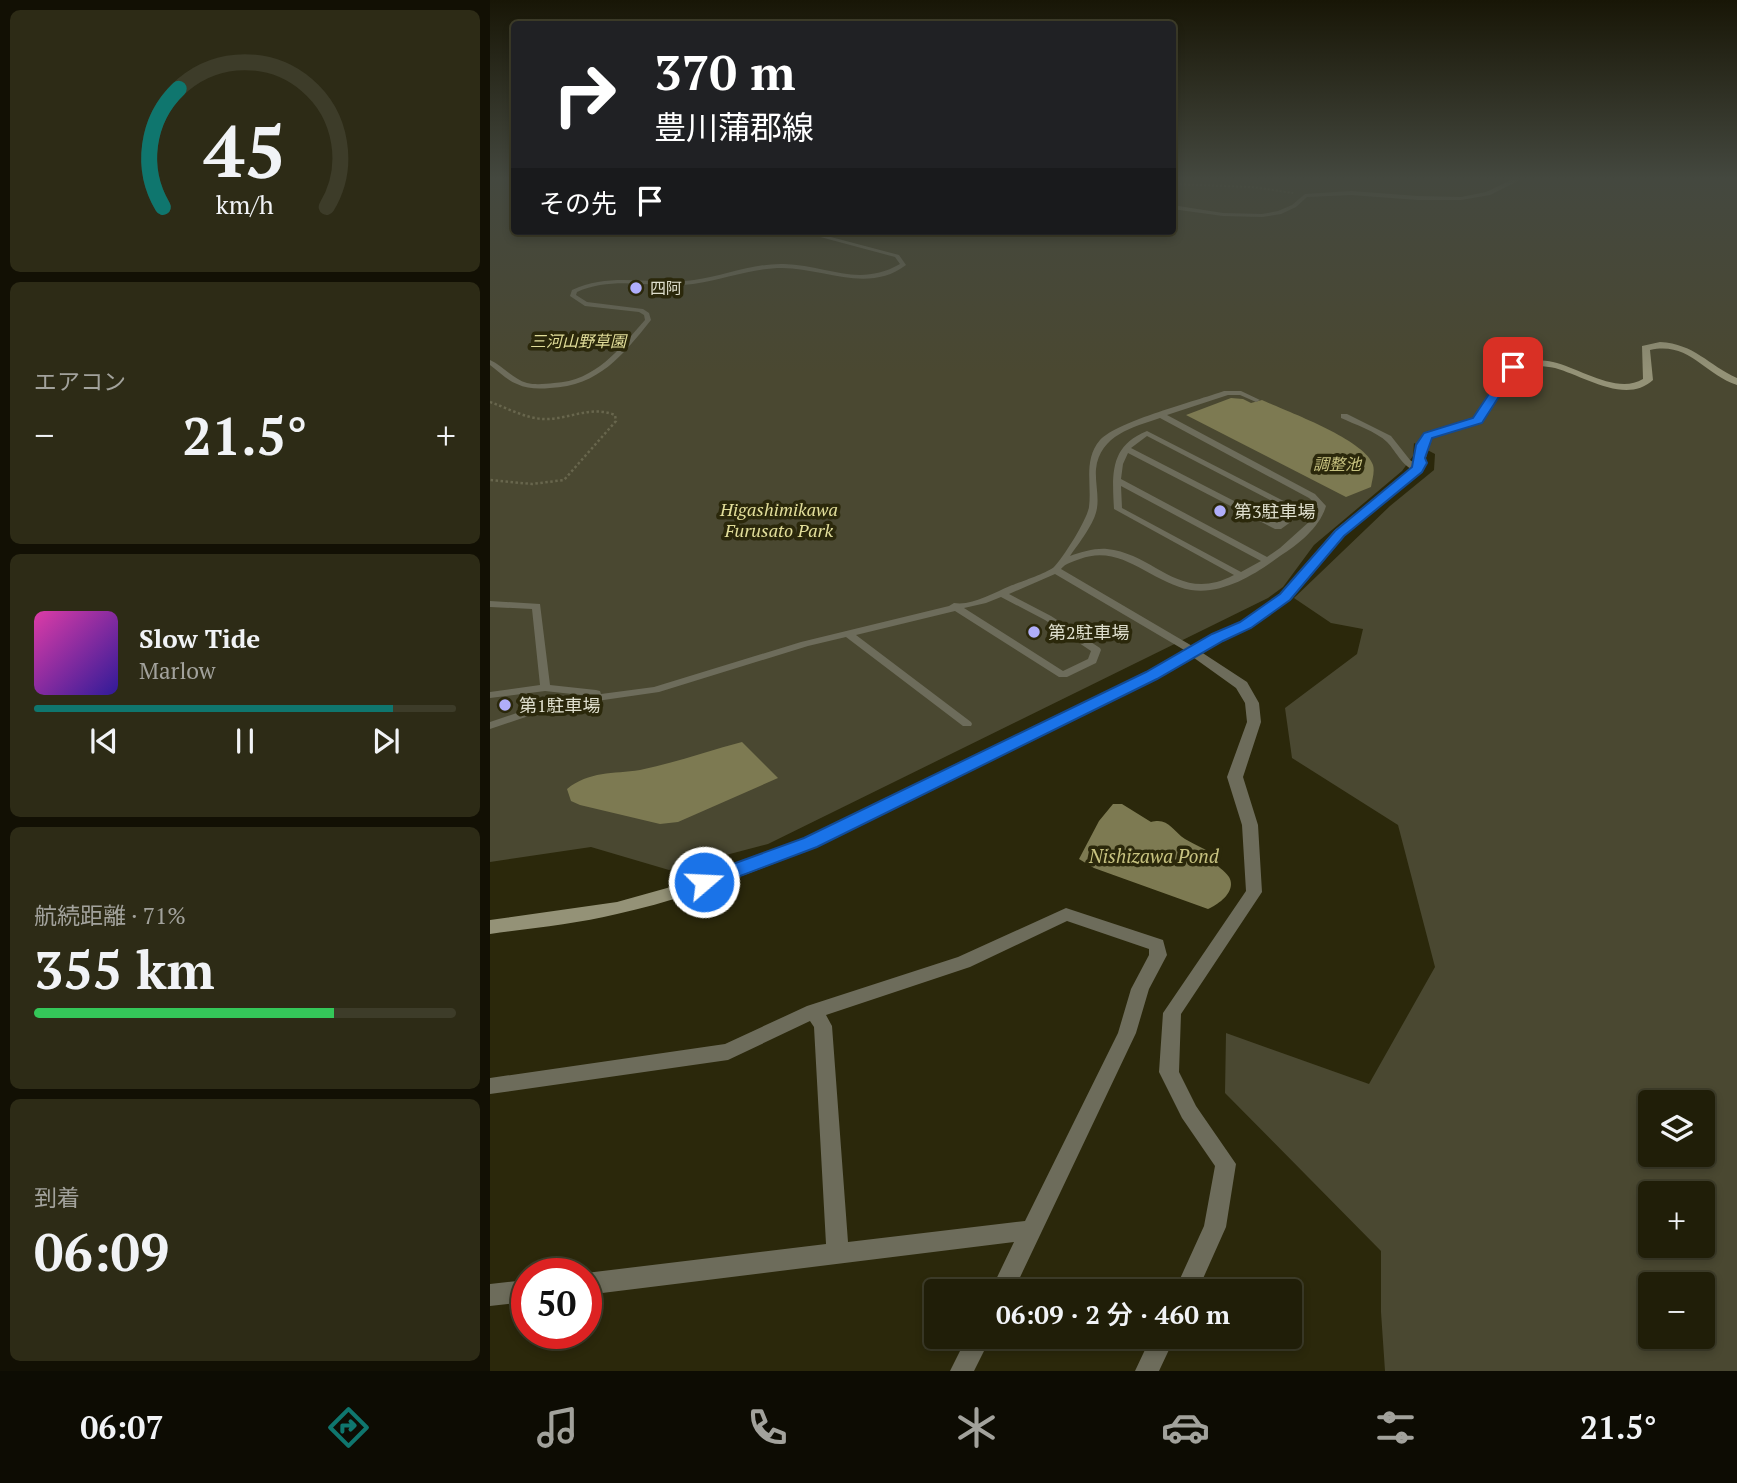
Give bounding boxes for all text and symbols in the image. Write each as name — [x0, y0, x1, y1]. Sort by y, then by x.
text: 370 m — [654, 39, 796, 104]
icon: right — [539, 49, 630, 140]
text: 45 — [204, 101, 286, 198]
text: 豊川蒲郡線 — [654, 106, 814, 148]
icon: arrive — [631, 182, 669, 220]
text: その先 — [539, 186, 617, 220]
text: km/h — [216, 188, 274, 221]
place label: 四阿 — [650, 277, 682, 299]
marker: 四阿 — [628, 280, 644, 296]
park label: 三河山野草園 — [530, 330, 628, 352]
pin — [1483, 337, 1543, 397]
icon: arrive — [1494, 348, 1532, 386]
text: エアコン — [34, 366, 126, 397]
text: 21.5° — [182, 401, 308, 470]
text: − — [34, 410, 54, 460]
text: + — [436, 410, 456, 460]
water label: 調整池 — [1313, 453, 1363, 475]
park label: Higashimikawa Furusato Park — [719, 497, 838, 542]
place label: 第3駐車場 — [1234, 499, 1316, 523]
marker: 第3駐車場 — [1212, 503, 1228, 519]
place label: 第2駐車場 — [1048, 620, 1130, 644]
text: Slow Tide — [139, 621, 260, 655]
marker: 第2駐車場 — [1026, 624, 1042, 640]
text: Marlow — [139, 655, 216, 686]
place label: 第1駐車場 — [519, 693, 601, 717]
marker: 第1駐車場 — [497, 697, 513, 713]
icon: previous — [85, 722, 123, 760]
icon: pause — [226, 722, 264, 760]
icon: next — [367, 722, 405, 760]
water label: Nishizawa Pond — [1088, 843, 1220, 868]
position arrow — [667, 845, 741, 919]
text: 航続距離 · 71% — [34, 900, 186, 931]
text: 355 km — [34, 935, 215, 1004]
map controls — [1638, 1090, 1715, 1349]
button: layers — [1638, 1090, 1715, 1167]
button: + — [1638, 1181, 1715, 1258]
text: 到着 — [34, 1182, 80, 1213]
text: 06:09 — [34, 1217, 169, 1286]
speed limit sign: 50 — [511, 1258, 602, 1349]
button: − — [1638, 1272, 1715, 1349]
text: 06:09 · 2 分 · 460 m — [996, 1297, 1230, 1331]
icon: directions — [324, 1403, 373, 1452]
icon: music — [533, 1403, 582, 1452]
icon: phone — [743, 1403, 792, 1452]
icon: climate — [952, 1403, 1001, 1452]
icon: car — [1161, 1403, 1210, 1452]
icon: filters — [1371, 1403, 1420, 1452]
text: 06:07 — [80, 1406, 163, 1448]
text: 21.5° — [1580, 1406, 1657, 1448]

